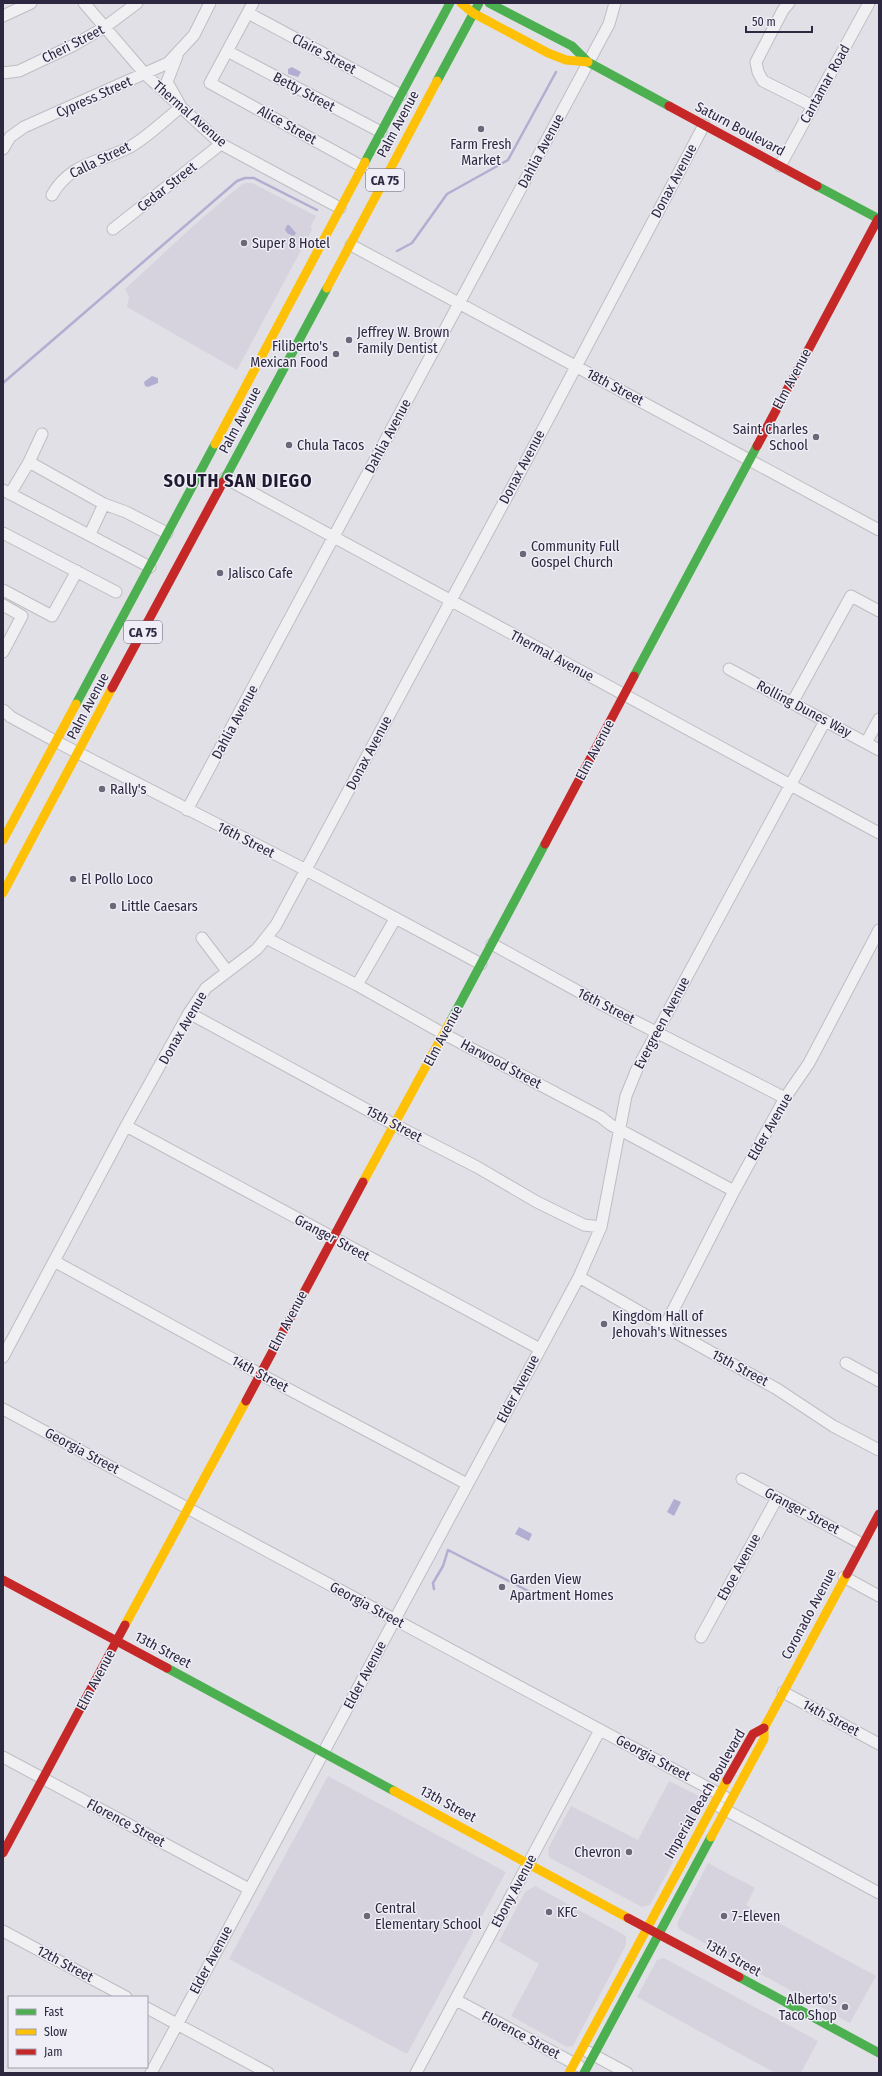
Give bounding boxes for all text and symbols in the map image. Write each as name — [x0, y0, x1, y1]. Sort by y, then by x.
scale bar — [746, 8, 812, 34]
text: 50 m — [752, 15, 776, 29]
street label: Cheri Street — [39, 21, 107, 67]
street label: Claire Street — [289, 30, 359, 78]
street label: Cantamar Road — [796, 42, 854, 126]
street label: Betty Street — [270, 69, 338, 116]
street label: Cypress Street — [54, 73, 135, 121]
street label: Thermal Avenue — [150, 77, 230, 151]
street label: Palm Avenue — [373, 88, 423, 160]
street label: Saturn Boulevard — [692, 98, 788, 160]
street label: Alice Street — [254, 102, 320, 148]
street label: Dahlia Avenue — [514, 111, 568, 191]
marker: Farm Fresh Market — [476, 124, 486, 134]
place label: Farm Fresh Market — [450, 136, 512, 169]
street label: Calla Street — [67, 138, 134, 182]
street label: Donax Avenue — [647, 141, 701, 221]
street label: Cedar Street — [134, 158, 200, 215]
road number: CA 75 — [366, 169, 404, 191]
place label: Super 8 Hotel — [252, 235, 330, 252]
marker: Super 8 Hotel — [239, 238, 249, 248]
place label: Jeffrey W. Brown Family Dentist — [357, 324, 450, 357]
marker: Jeffrey W. Brown Family Dentist — [344, 335, 354, 345]
place label: Filiberto's Mexican Food — [250, 338, 328, 371]
street label: Elm Avenue — [769, 346, 815, 412]
marker: Filiberto's Mexican Food — [331, 349, 341, 359]
street label: 18th Street — [584, 365, 647, 409]
street label: Palm Avenue — [215, 384, 265, 456]
street label: Dahlia Avenue — [361, 396, 415, 476]
place label: Saint Charles School — [733, 421, 808, 454]
street label: Donax Avenue — [495, 427, 549, 507]
marker: Saint Charles School — [811, 432, 821, 442]
place label: Chula Tacos — [297, 437, 364, 454]
marker: Chula Tacos — [284, 440, 294, 450]
district label: SOUTH SAN DIEGO — [164, 470, 313, 492]
place label: Community Full Gospel Church — [531, 538, 620, 571]
marker: Community Full Gospel Church — [518, 549, 528, 559]
place label: Jalisco Cafe — [228, 565, 293, 582]
marker: Jalisco Cafe — [215, 568, 225, 578]
road number: CA 75 — [124, 621, 162, 643]
street label: Thermal Avenue — [507, 627, 597, 685]
street label: Palm Avenue — [63, 670, 113, 742]
street label: Rolling Dunes Way — [754, 677, 855, 741]
street label: Dahlia Avenue — [208, 682, 262, 762]
street label: Donax Avenue — [342, 713, 396, 793]
street label: Elm Avenue — [572, 717, 618, 783]
place label: Rally's — [110, 781, 146, 798]
marker: Rally's — [97, 784, 107, 794]
street label: 16th Street — [214, 818, 278, 862]
place label: El Pollo Loco — [81, 871, 153, 888]
marker: El Pollo Loco — [68, 874, 78, 884]
place label: Little Caesars — [121, 898, 198, 915]
marker: Little Caesars — [108, 901, 118, 911]
street label: Evergreen Avenue — [631, 974, 693, 1072]
street label: 16th Street — [574, 984, 638, 1028]
street label: Donax Avenue — [155, 989, 211, 1067]
street label: Elm Avenue — [420, 1003, 466, 1069]
street label: Harwood Street — [458, 1036, 545, 1093]
street label: Elder Avenue — [744, 1090, 796, 1164]
street label: 15th Street — [363, 1102, 425, 1146]
street label: Granger Street — [292, 1211, 373, 1265]
street label: Elm Avenue — [265, 1288, 311, 1354]
place label: Kingdom Hall of Jehovah's Witnesses — [612, 1308, 727, 1341]
marker: Kingdom Hall of Jehovah's Witnesses — [599, 1319, 609, 1329]
street label: 15th Street — [709, 1346, 771, 1390]
street label: 14th Street — [229, 1352, 292, 1396]
street label: Elder Avenue — [493, 1352, 543, 1426]
street label: Georgia Street — [42, 1424, 122, 1478]
street label: Granger Street — [762, 1484, 843, 1538]
street label: Eboe Avenue — [714, 1531, 764, 1603]
street label: Coronado Avenue — [778, 1566, 840, 1662]
place label: Garden View Apartment Homes — [510, 1571, 613, 1604]
street label: Georgia Street — [327, 1578, 407, 1632]
marker: Garden View Apartment Homes — [497, 1582, 507, 1592]
street label: 13th Street — [132, 1628, 194, 1672]
street label: Elder Avenue — [340, 1638, 390, 1712]
street label: Elm Avenue — [73, 1647, 119, 1713]
street label: 14th Street — [800, 1696, 863, 1740]
street label: Imperial Beach Boulevard — [661, 1726, 749, 1862]
street label: Georgia Street — [613, 1731, 693, 1785]
street label: 13th Street — [417, 1782, 479, 1826]
street label: Florence Street — [84, 1795, 168, 1851]
place label: Chevron — [574, 1844, 621, 1861]
marker: Chevron — [624, 1847, 634, 1857]
street label: Ebony Avenue — [488, 1852, 540, 1930]
place label: Central Elementary School — [375, 1900, 482, 1933]
place label: KFC — [557, 1904, 577, 1921]
marker: KFC — [544, 1907, 554, 1917]
place label: 7-Eleven — [732, 1908, 780, 1925]
marker: Central Elementary School — [362, 1911, 372, 1921]
marker: 7-Eleven — [719, 1911, 729, 1921]
street label: Elder Avenue — [186, 1923, 236, 1997]
street label: 13th Street — [702, 1936, 764, 1981]
street label: 12th Street — [34, 1942, 96, 1986]
place label: Alberto's Taco Shop — [779, 1991, 837, 2024]
legend — [8, 1996, 148, 2068]
marker: Alberto's Taco Shop — [840, 2002, 850, 2012]
text: Fast — [44, 2005, 63, 2019]
street label: Florence Street — [479, 2007, 563, 2063]
text: Slow — [44, 2025, 67, 2039]
text: Jam — [44, 2045, 62, 2059]

